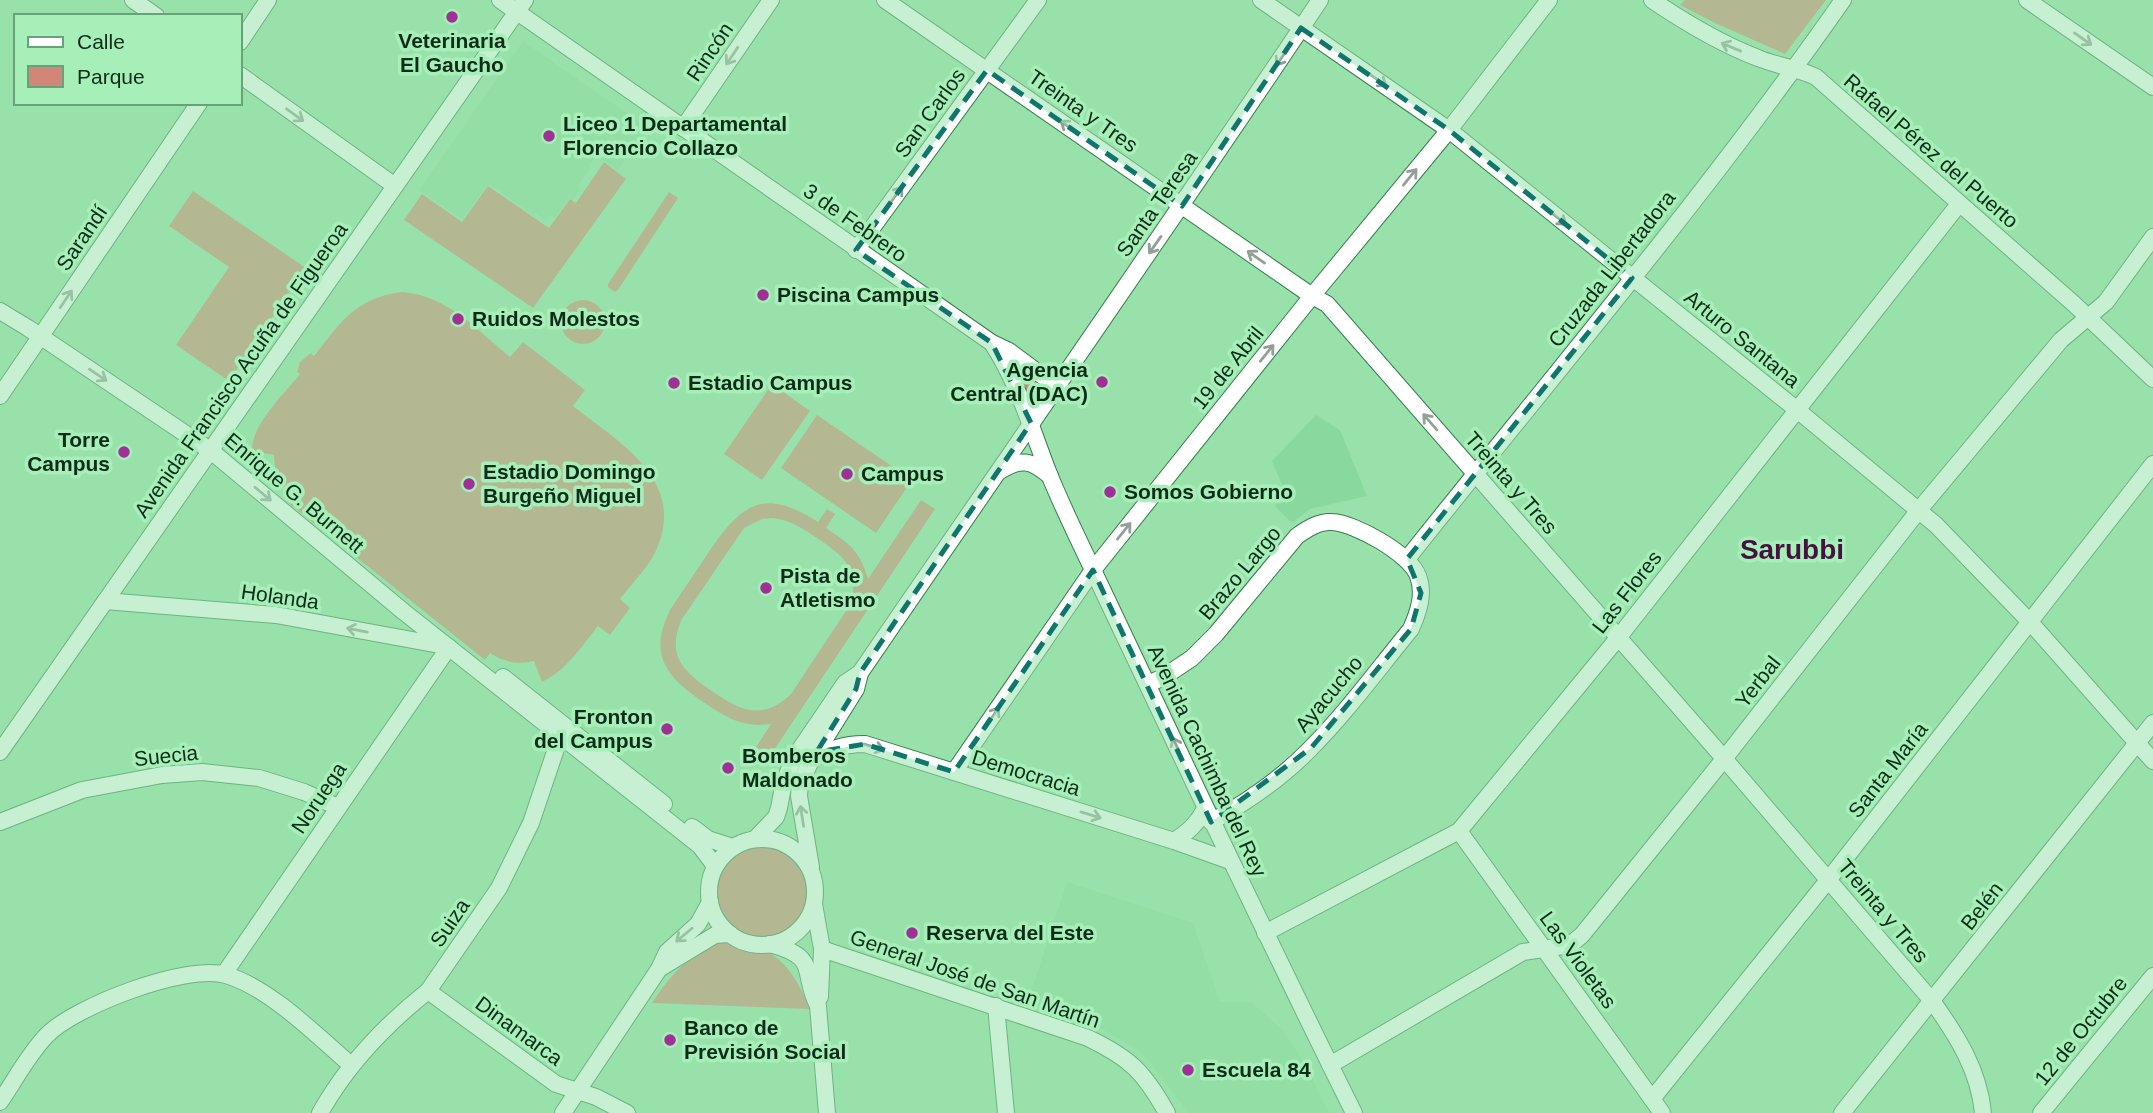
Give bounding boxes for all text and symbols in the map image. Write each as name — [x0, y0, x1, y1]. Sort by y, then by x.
marker: Veterinaria El Gaucho — [444, 9, 460, 25]
legend — [14, 14, 242, 105]
street label: Rincón — [682, 18, 737, 85]
place label: Veterinaria El Gaucho — [398, 29, 506, 76]
text: Calle — [77, 30, 125, 53]
one-way arrow — [2073, 32, 2092, 46]
one-way arrow — [1720, 39, 1742, 52]
one-way arrow — [725, 46, 740, 65]
one-way arrow — [1275, 47, 1289, 66]
street label: San Carlos — [890, 64, 969, 161]
text: Parque — [77, 65, 145, 88]
street label: Treinta y Tres — [1024, 65, 1142, 157]
street label: Rafael Pérez del Puerto — [1840, 69, 2023, 232]
one-way arrow — [1368, 73, 1387, 88]
one-way arrow — [285, 108, 304, 122]
place label: Liceo 1 Departamental Florencio Collazo — [563, 112, 787, 159]
one-way arrow — [1060, 120, 1079, 134]
marker: Liceo 1 Departamental Florencio Collazo — [541, 128, 557, 144]
street label: Santa Teresa — [1112, 146, 1202, 261]
one-way arrow — [1402, 168, 1418, 186]
street label: 3 de Febrero — [799, 179, 911, 266]
one-way arrow — [889, 186, 904, 205]
street label: Cruzada Libertadora — [1544, 186, 1680, 351]
street label: Sarandí — [51, 201, 112, 275]
one-way arrow — [1549, 211, 1567, 226]
street label: Avenida Francisco Acuña de Figueroa — [130, 218, 352, 522]
one-way arrow — [1148, 235, 1162, 254]
one-way arrow — [1247, 250, 1266, 264]
place label: Piscina Campus — [777, 283, 939, 306]
street label: Arturo Santana — [1680, 285, 1805, 392]
marker: Piscina Campus — [755, 287, 771, 303]
one-way arrow — [59, 290, 73, 309]
place label: Ruidos Molestos — [472, 307, 640, 330]
marker: Ruidos Molestos — [450, 311, 466, 327]
street label: 19 de Abril — [1187, 322, 1268, 413]
one-way arrow — [1259, 344, 1274, 363]
place label: Agencia Central (DAC) — [950, 358, 1088, 405]
one-way arrow — [88, 368, 108, 382]
place label: Estadio Campus — [688, 371, 853, 394]
marker: Agencia Central (DAC) — [1094, 374, 1110, 390]
marker: Estadio Campus — [666, 375, 682, 391]
one-way arrow — [1422, 414, 1438, 432]
street label: Treinta y Tres — [1461, 427, 1562, 538]
place label: Torre Campus — [27, 428, 110, 475]
street label: Enrique G. Burnett — [220, 428, 368, 557]
marker: Torre Campus — [116, 444, 132, 460]
place label: Estadio Domingo Burgeño Miguel — [483, 460, 656, 507]
place label: Campus — [861, 462, 944, 485]
marker: Campus — [839, 466, 855, 482]
marker: Estadio Domingo Burgeño Miguel — [461, 476, 477, 492]
place label: Somos Gobierno — [1124, 480, 1293, 503]
marker: Somos Gobierno — [1102, 484, 1118, 500]
one-way arrow — [254, 486, 272, 502]
street label: Brazo Largo — [1194, 521, 1285, 624]
one-way arrow — [1117, 522, 1132, 540]
district label: Sarubbi — [1740, 534, 1844, 565]
street label: Las Flores — [1587, 546, 1666, 637]
place label: Pista de Atletismo — [780, 564, 876, 611]
street label: Holanda — [240, 580, 321, 613]
marker: Pista de Atletismo — [758, 580, 774, 596]
one-way arrow — [346, 623, 369, 637]
street label: Avenida Cachimba del Rey — [1144, 641, 1272, 881]
street label: Ayacucho — [1290, 651, 1367, 736]
street label: Yerbal — [1730, 651, 1785, 712]
place label: Fronton del Campus — [534, 705, 653, 752]
one-way arrow — [986, 707, 1000, 726]
street label: Santa María — [1843, 717, 1932, 822]
marker: Fronton del Campus — [659, 721, 675, 737]
one-way arrow — [1170, 737, 1183, 758]
street label: Suecia — [133, 741, 199, 770]
one-way arrow — [863, 741, 885, 754]
place label: Bomberos Maldonado — [742, 744, 853, 791]
street label: Democracia — [969, 745, 1083, 800]
street label: Noruega — [287, 758, 351, 838]
marker: Bomberos Maldonado — [720, 760, 736, 776]
one-way arrow — [795, 805, 808, 828]
one-way arrow — [1080, 809, 1102, 822]
street label: Treinta y Tres — [1834, 854, 1933, 967]
street label: Belén — [1956, 877, 2007, 934]
street label: Suiza — [425, 894, 474, 951]
street label: Las Violetas — [1536, 907, 1621, 1013]
place label: Reserva del Este — [926, 921, 1094, 944]
street label: General José de San Martín — [847, 925, 1103, 1032]
marker: Reserva del Este — [904, 925, 920, 941]
one-way arrow — [676, 927, 694, 943]
street label: 12 de Octubre — [2030, 972, 2131, 1090]
street label: Dinamarca — [471, 991, 567, 1070]
place label: Banco de Previsión Social — [684, 1016, 846, 1063]
marker: Banco de Previsión Social — [662, 1032, 678, 1048]
place label: Escuela 84 — [1202, 1058, 1311, 1081]
marker: Escuela 84 — [1180, 1062, 1196, 1078]

